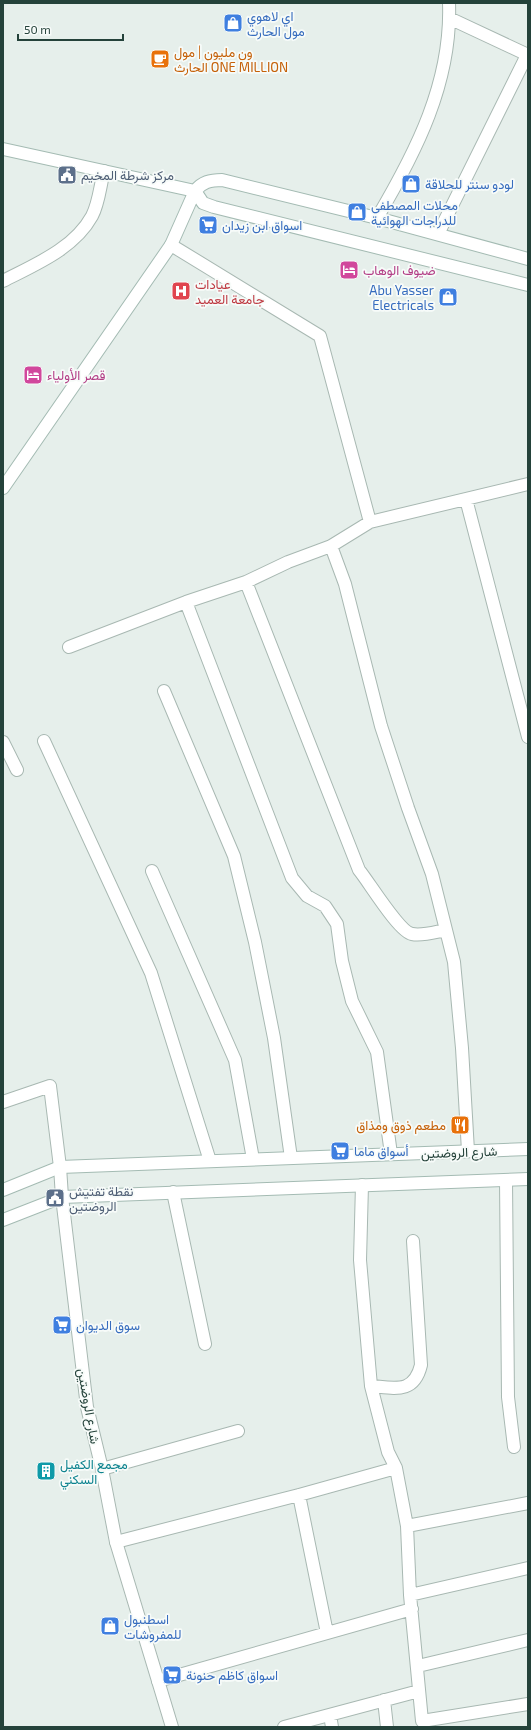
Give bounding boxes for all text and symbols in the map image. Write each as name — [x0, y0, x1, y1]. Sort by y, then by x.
place label: اي لاهوي مول الحارث — [247, 8, 305, 40]
shop icon: اي لاهوي مول الحارث — [222, 12, 244, 34]
scale bar — [18, 16, 123, 42]
text: 50 m — [24, 22, 51, 36]
place label: ون مليون | مول الحارث ONE MILLION — [174, 44, 288, 76]
cafe icon: ون مليون | مول الحارث ONE MILLION — [149, 48, 171, 70]
public building icon: مركز شرطة المخيم — [56, 164, 78, 186]
place label: مركز شرطة المخيم — [81, 167, 174, 184]
shop icon: لودو سنتر للحلاقة — [400, 173, 422, 195]
place label: لودو سنتر للحلاقة — [425, 176, 514, 193]
place label: محلات المصطفى للدراجات الهوائية — [371, 197, 458, 229]
shop icon: محلات المصطفى للدراجات الهوائية — [346, 201, 368, 223]
supermarket icon: اسواق ابن زيدان — [197, 214, 219, 236]
place label: اسواق ابن زيدان — [222, 217, 302, 234]
hotel icon: ضيوف الوهاب — [338, 259, 360, 281]
place label: ضيوف الوهاب — [363, 262, 436, 279]
place label: عيادات جامعة العميد — [195, 276, 265, 307]
hospital icon: عيادات جامعة العميد — [170, 280, 192, 302]
place label: Abu Yasser Electricals — [369, 282, 434, 313]
shop icon: Abu Yasser Electricals — [437, 286, 459, 308]
hotel icon: قصر الأولياء — [22, 364, 44, 386]
place label: قصر الأولياء — [47, 367, 105, 384]
restaurant icon: مطعم ذوق ومذاق — [449, 1114, 471, 1136]
place label: مطعم ذوق ومذاق — [356, 1117, 446, 1134]
supermarket icon: أسواق ماما — [329, 1140, 351, 1162]
place label: أسواق ماما — [354, 1143, 409, 1160]
street label: شارع الروضتين — [421, 1143, 498, 1163]
place label: نقطة تفتيش الروضتين — [69, 1183, 134, 1215]
public building icon: نقطة تفتيش الروضتين — [44, 1187, 66, 1209]
supermarket icon: سوق الديوان — [51, 1314, 73, 1336]
place label: سوق الديوان — [76, 1317, 140, 1334]
street label: شارع الروضتين — [73, 1367, 104, 1445]
place label: مجمع الكفيل السكني — [60, 1456, 128, 1490]
building icon: مجمع الكفيل السكني — [35, 1460, 57, 1482]
place label: اسطنبول للمفروشات — [124, 1611, 181, 1643]
shop icon: اسطنبول للمفروشات — [99, 1615, 121, 1637]
supermarket icon: اسواق كاظم حنونة — [161, 1664, 183, 1686]
place label: اسواق كاظم حنونة — [186, 1667, 278, 1684]

